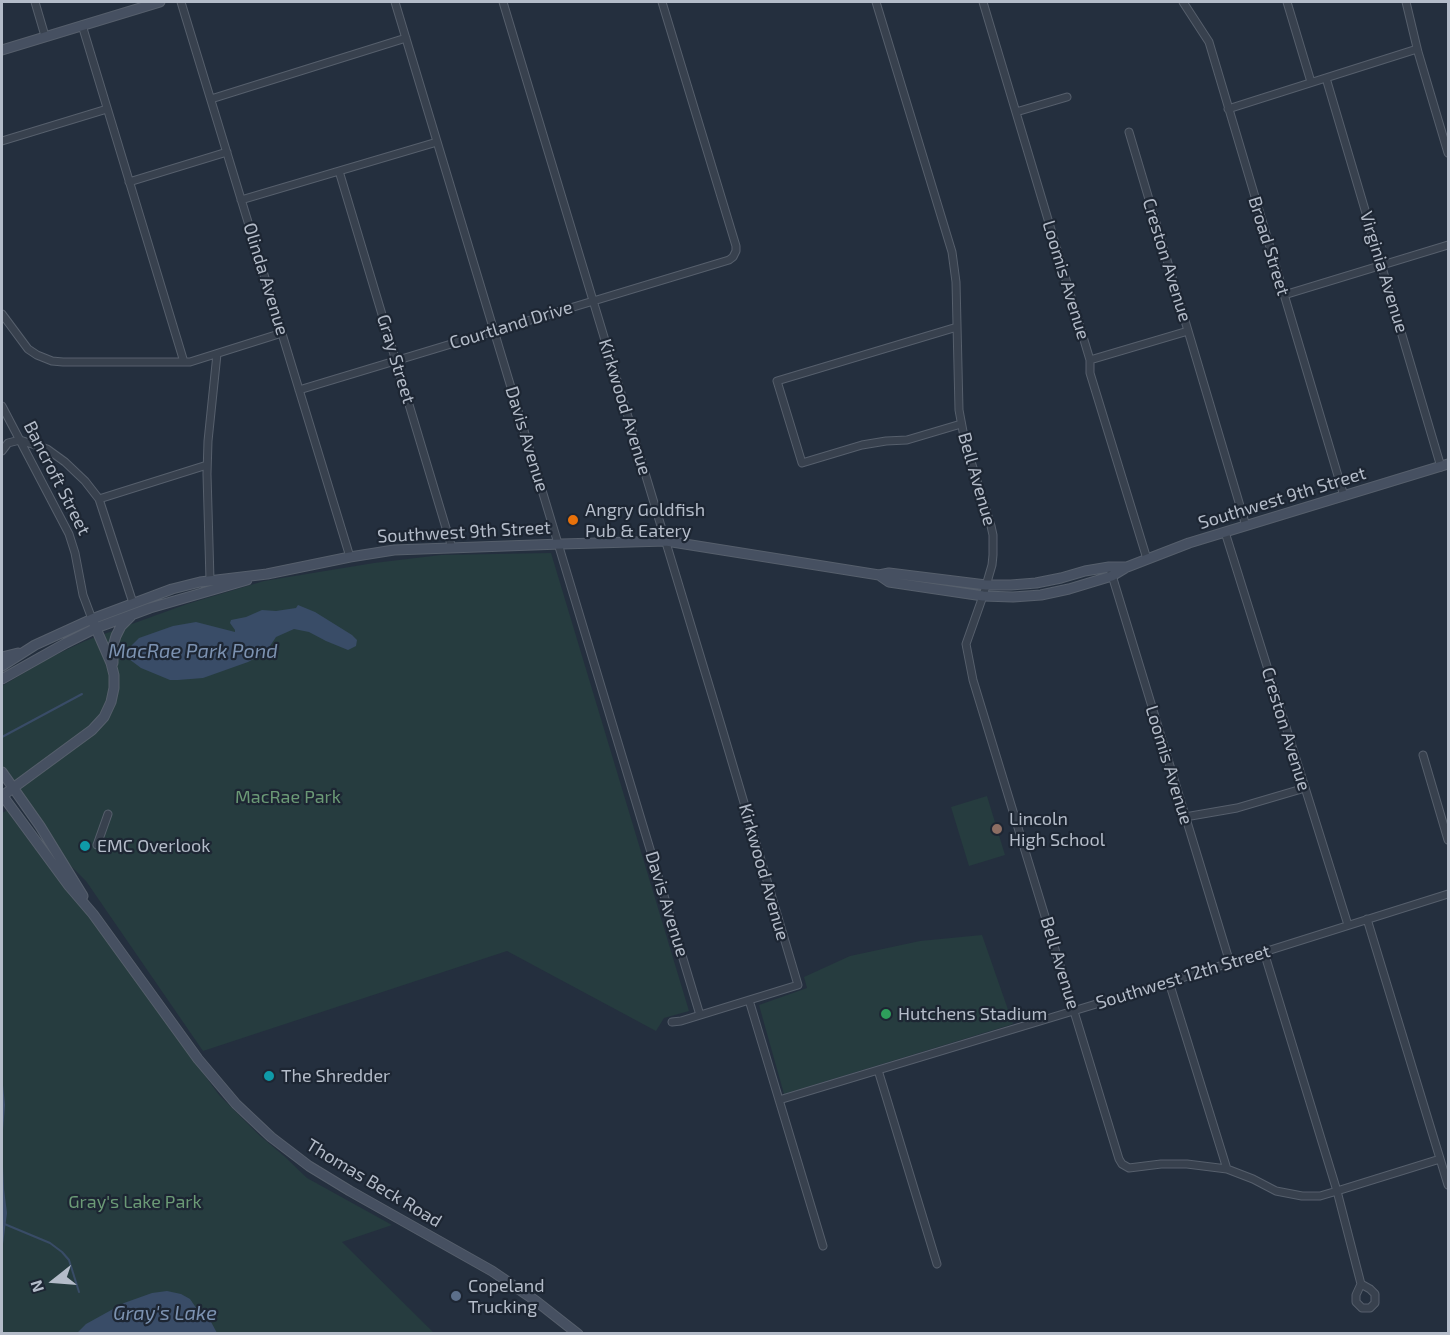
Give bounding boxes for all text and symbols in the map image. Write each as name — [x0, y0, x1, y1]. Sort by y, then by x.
street label: Broad Street — [1244, 194, 1294, 298]
street label: Creston Avenue — [1138, 196, 1196, 324]
street label: Virginia Avenue — [1355, 208, 1413, 336]
street label: Loomis Avenue — [1038, 218, 1094, 342]
street label: Olinda Avenue — [239, 220, 293, 338]
street label: Courtland Drive — [447, 296, 575, 354]
street label: Gray Street — [372, 312, 420, 406]
street label: Kirkwood Avenue — [594, 336, 656, 478]
street label: Davis Avenue — [501, 384, 553, 494]
street label: Bancroft Street — [19, 417, 95, 539]
street label: Bell Avenue — [953, 430, 1001, 528]
street label: Southwest 9th Street — [1196, 462, 1368, 534]
place label: Angry Goldfish Pub & Eatery — [585, 499, 705, 542]
marker: Angry Goldfish Pub & Eatery — [566, 513, 580, 527]
street label: Southwest 9th Street — [377, 517, 551, 547]
water label: MacRae Park Pond — [108, 639, 278, 663]
street label: Creston Avenue — [1257, 665, 1315, 793]
street label: Loomis Avenue — [1141, 703, 1197, 827]
park label: MacRae Park — [235, 786, 341, 808]
street label: Kirkwood Avenue — [734, 801, 794, 943]
place label: Lincoln High School — [1009, 808, 1105, 850]
marker: Lincoln High School — [990, 822, 1004, 836]
place label: EMC Overlook — [97, 835, 210, 857]
marker: EMC Overlook — [78, 839, 92, 853]
street label: Davis Avenue — [641, 849, 693, 959]
street label: Bell Avenue — [1036, 914, 1084, 1012]
street label: Southwest 12th Street — [1093, 940, 1273, 1014]
place label: Hutchens Stadium — [898, 1003, 1047, 1025]
marker: Hutchens Stadium — [879, 1007, 893, 1021]
place label: The Shredder — [281, 1065, 390, 1087]
marker: The Shredder — [262, 1069, 276, 1083]
street label: Thomas Beck Road — [302, 1134, 446, 1232]
park label: Gray's Lake Park — [68, 1191, 202, 1213]
north arrow — [24, 1251, 84, 1311]
place label: Copeland Trucking — [468, 1275, 545, 1318]
text: N — [26, 1278, 47, 1295]
marker: Copeland Trucking — [449, 1289, 463, 1303]
water label: Gray's Lake — [113, 1301, 217, 1325]

